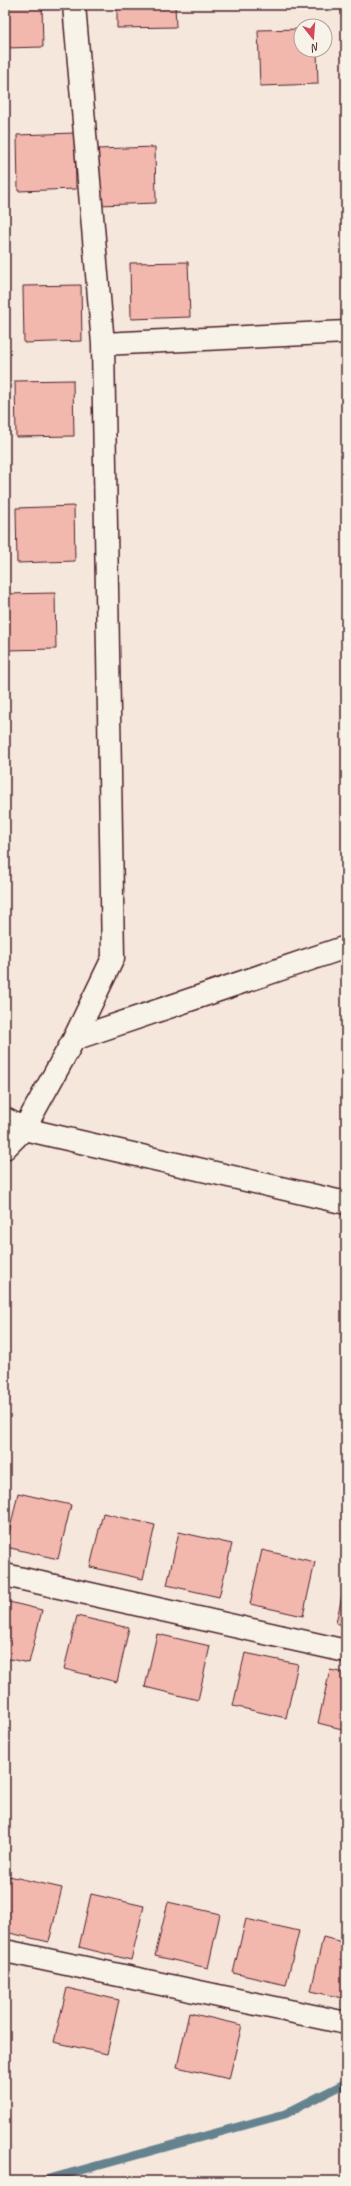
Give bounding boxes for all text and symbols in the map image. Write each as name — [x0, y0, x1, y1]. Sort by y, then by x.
north arrow — [293, 18, 333, 58]
text: N — [309, 40, 321, 56]

